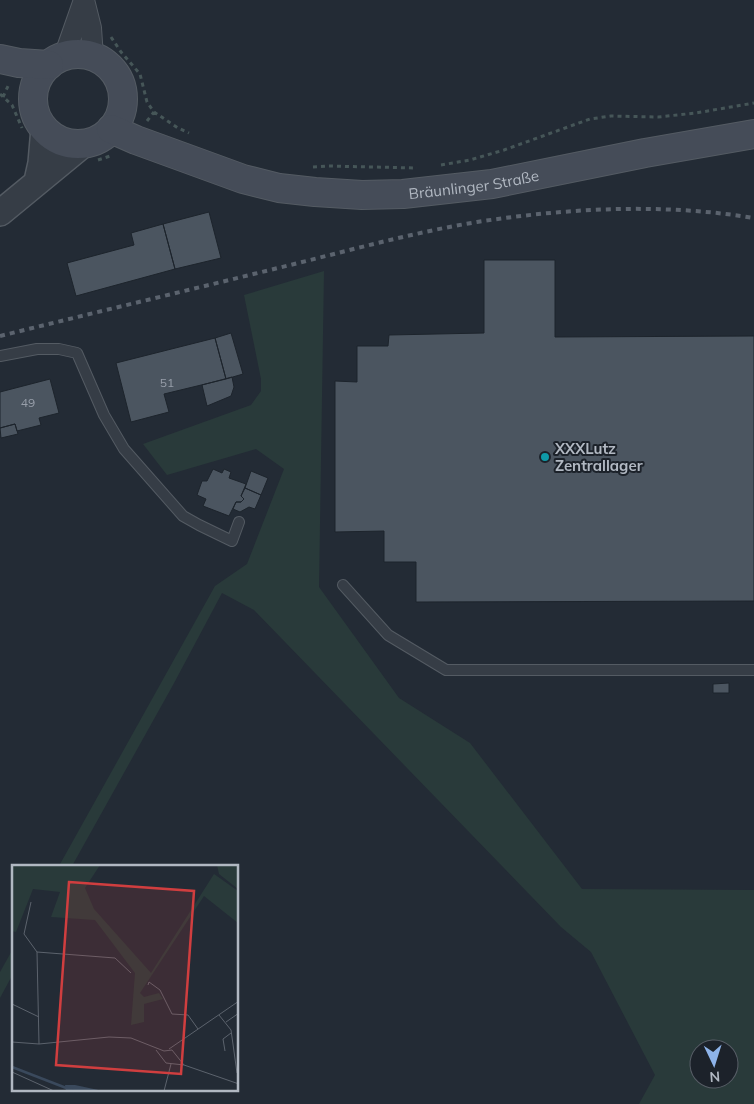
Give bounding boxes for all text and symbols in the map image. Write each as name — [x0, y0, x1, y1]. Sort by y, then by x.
street label: Bräunlinger Straße — [408, 165, 540, 203]
house number: 51 — [160, 375, 174, 390]
house number: 49 — [21, 395, 35, 410]
place label: XXXLutz Zentrallager — [554, 439, 643, 475]
marker: XXXLutz Zentrallager — [539, 451, 551, 463]
inset map — [12, 865, 239, 1092]
north arrow — [689, 1039, 739, 1089]
text: N — [709, 1068, 721, 1086]

